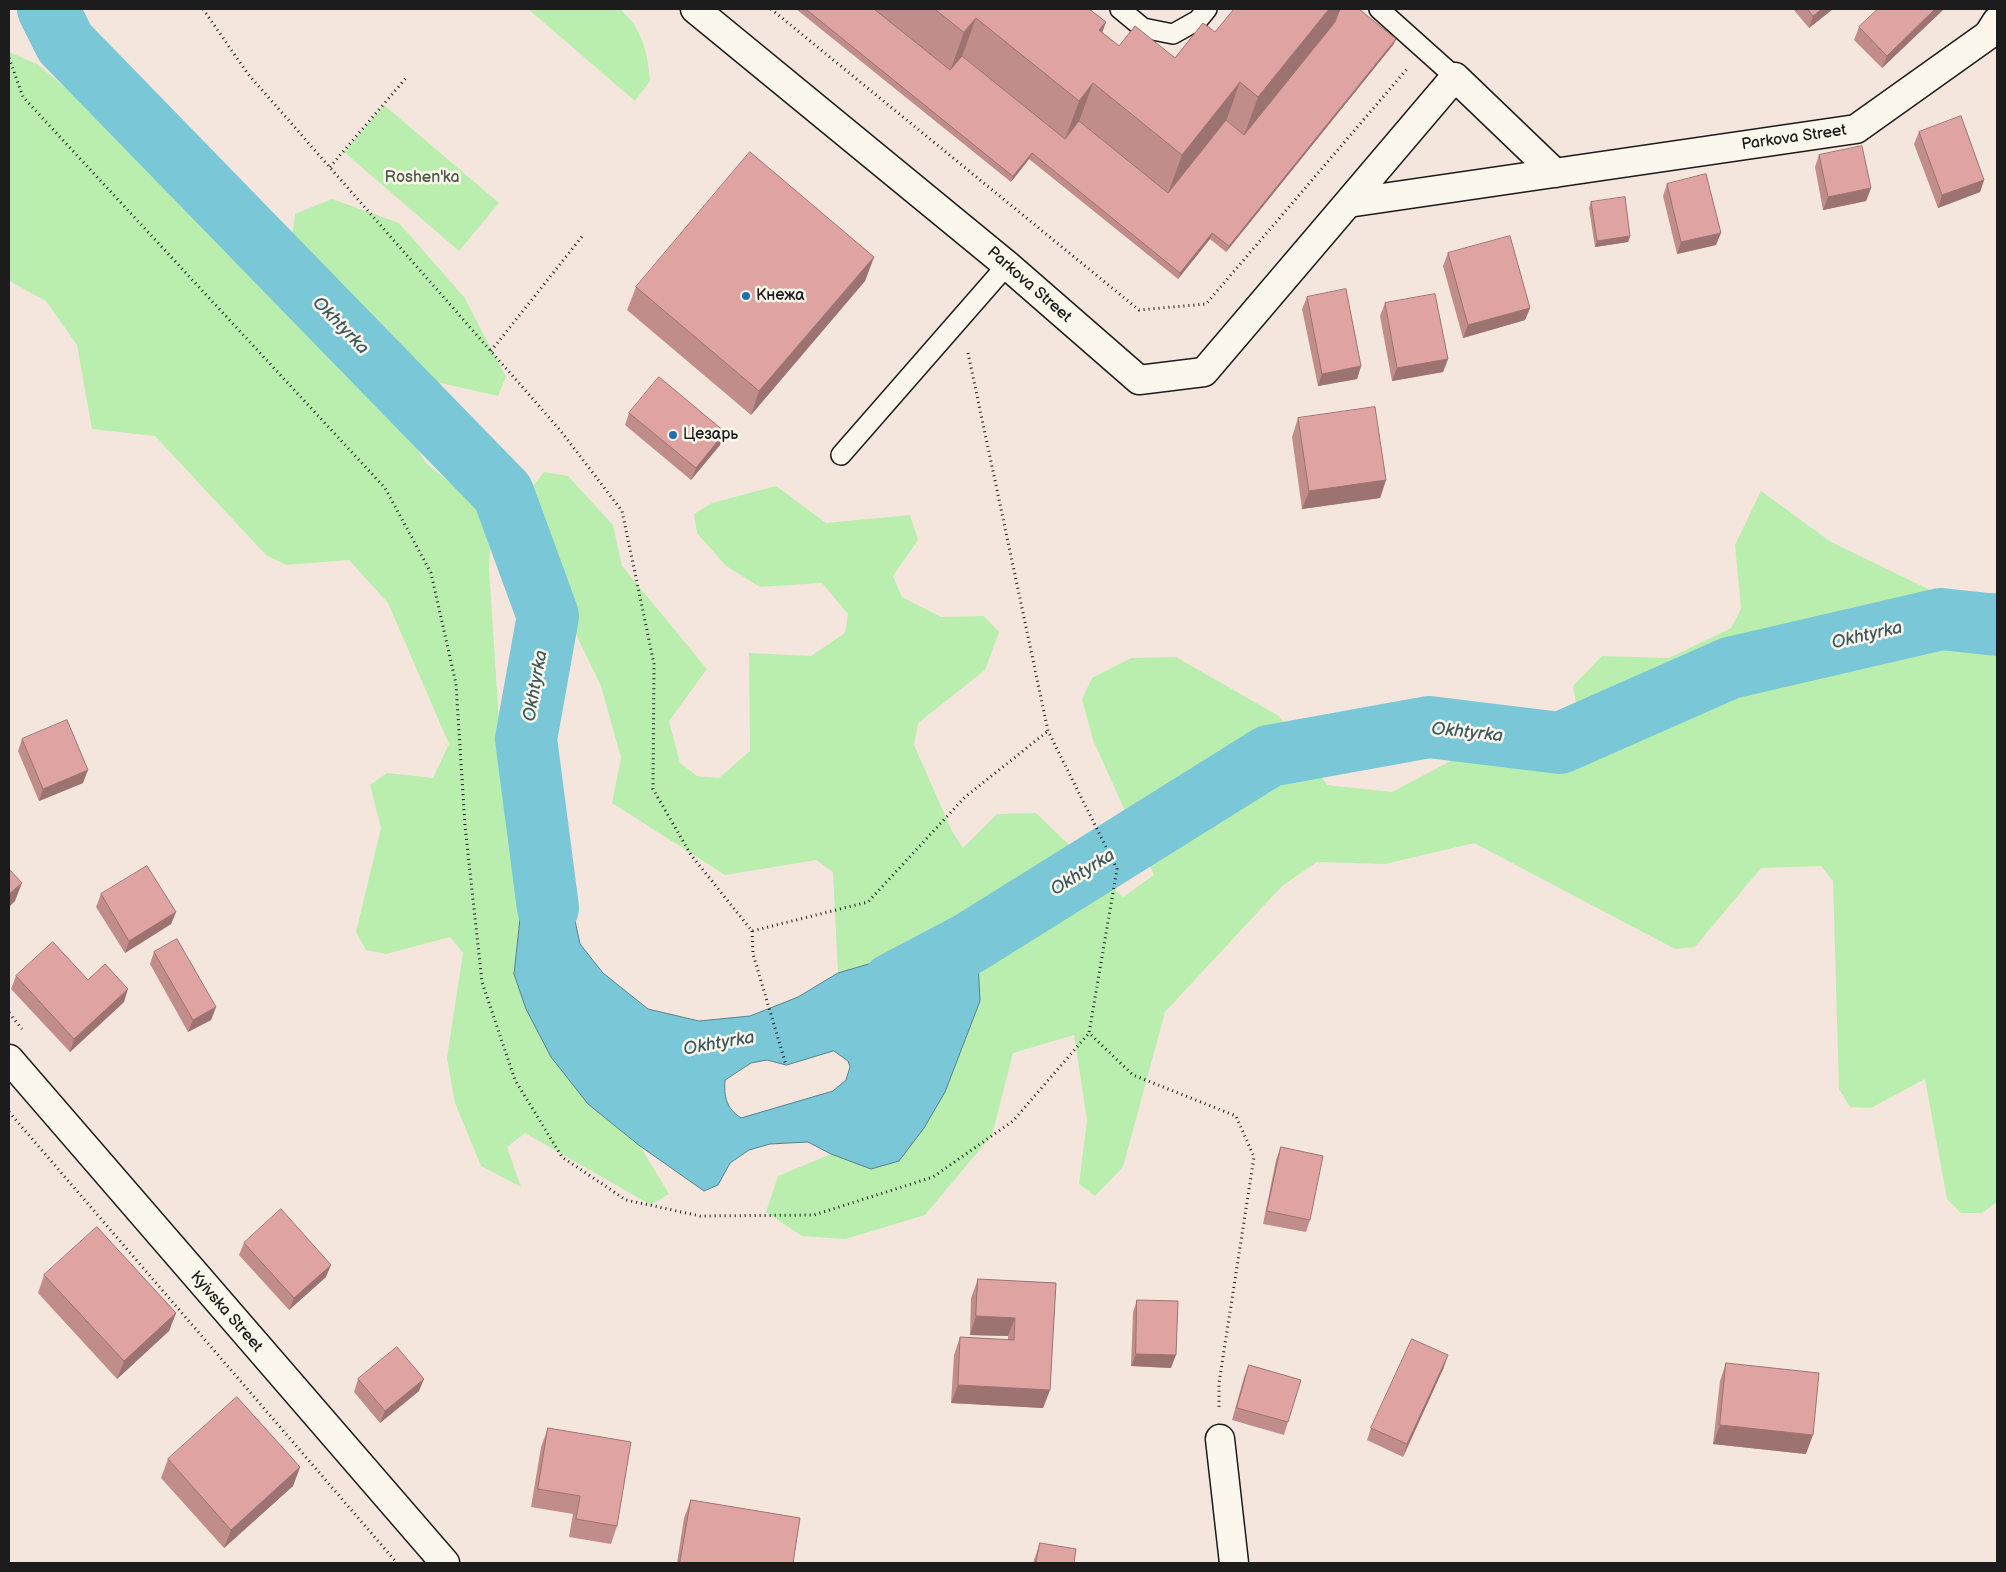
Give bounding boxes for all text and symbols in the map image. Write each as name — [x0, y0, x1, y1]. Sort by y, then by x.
street label: Parkova Street — [1740, 121, 1848, 155]
park label: Roshen'ka — [385, 168, 459, 188]
street label: Parkova Street — [983, 243, 1075, 327]
place label: Кнежа — [756, 286, 805, 306]
marker: Кнежа — [740, 290, 752, 302]
water label: Okhtyrka — [307, 293, 373, 359]
place label: Цезарь — [683, 425, 738, 445]
marker: Цезарь — [667, 429, 679, 441]
water label: Okhtyrka — [1830, 617, 1904, 655]
water label: Okhtyrka — [519, 649, 553, 723]
water label: Okhtyrka — [1430, 718, 1504, 748]
water label: Okhtyrka — [1047, 845, 1119, 901]
water label: Okhtyrka — [682, 1027, 756, 1061]
street label: Kyivska Street — [186, 1268, 266, 1356]

